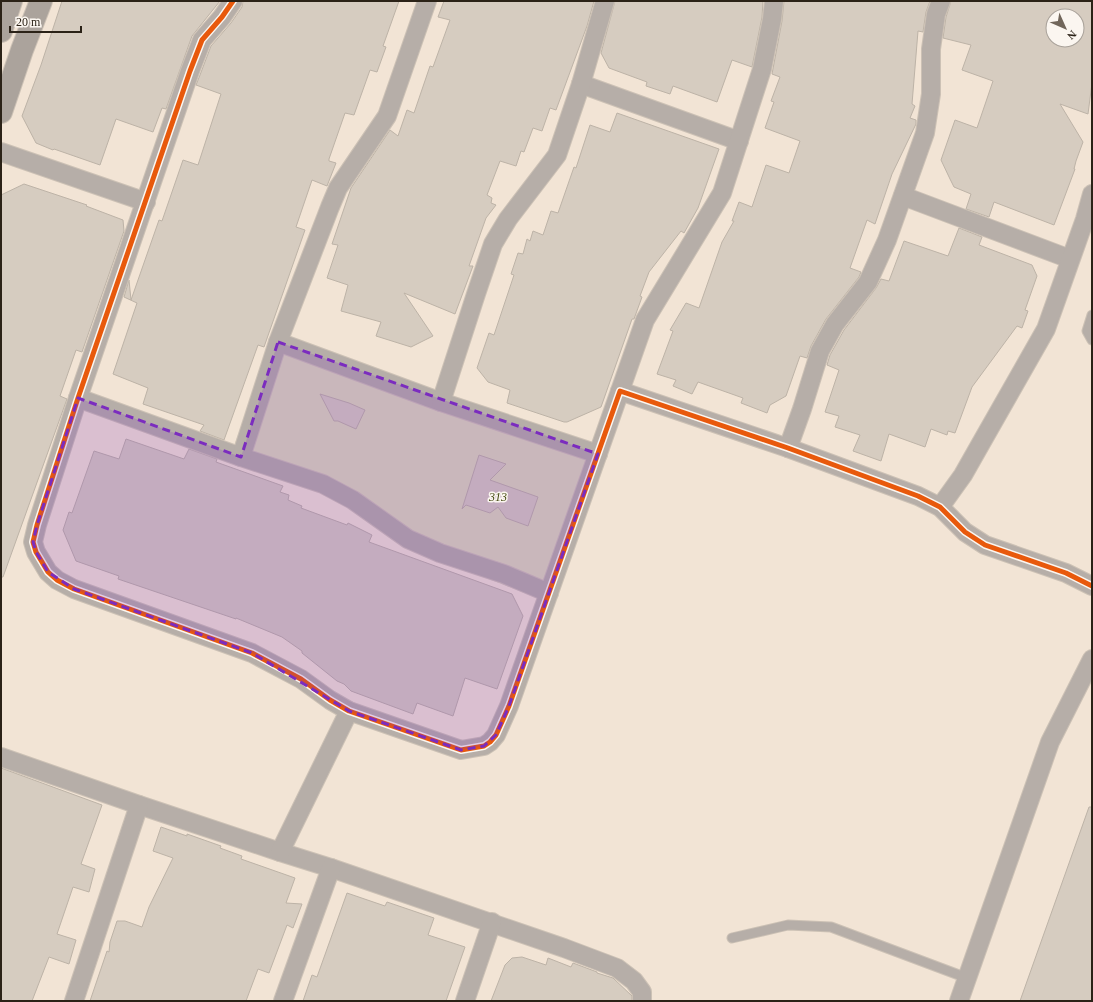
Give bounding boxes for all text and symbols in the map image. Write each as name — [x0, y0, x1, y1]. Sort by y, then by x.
scale bar — [10, 8, 81, 34]
north arrow — [1045, 8, 1085, 48]
text: 20 m — [16, 15, 41, 29]
text: N — [1065, 28, 1079, 42]
park label: 313 — [488, 490, 507, 504]

